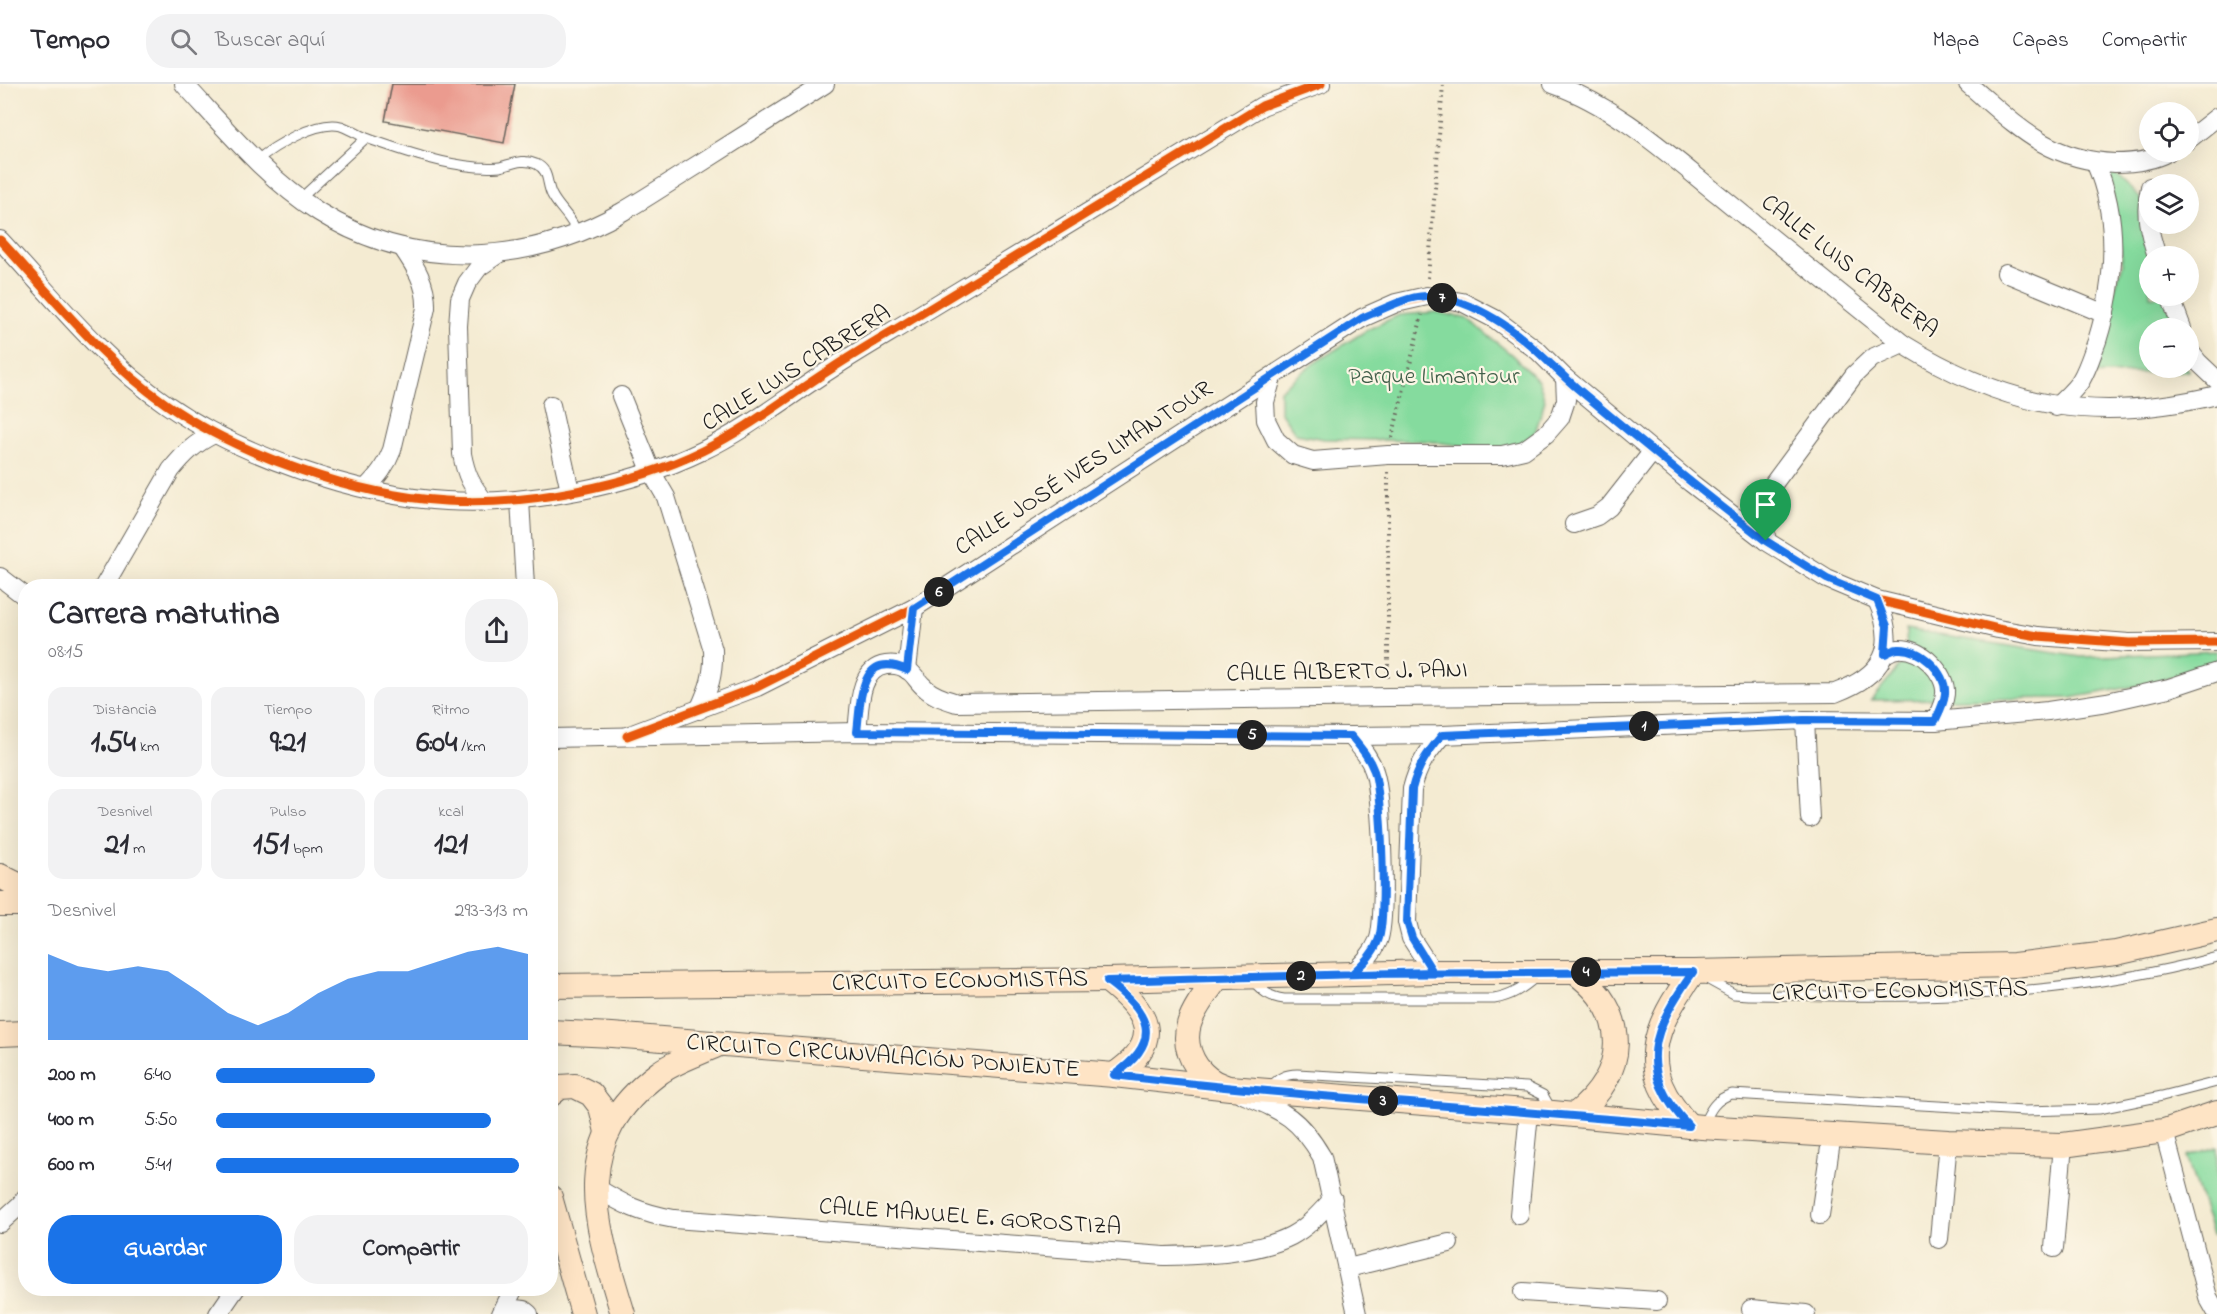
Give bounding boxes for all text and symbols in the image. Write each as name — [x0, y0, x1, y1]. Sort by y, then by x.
search box — [146, 14, 566, 68]
text: Tempo — [30, 21, 110, 62]
icon: search — [167, 25, 200, 58]
text: Buscar aquí — [215, 25, 325, 57]
text: Mapa — [1932, 26, 1979, 56]
text: Capas — [2012, 26, 2069, 56]
text: Compartir — [2102, 26, 2187, 56]
map controls — [2139, 102, 2199, 378]
button: locate — [2139, 102, 2199, 162]
button: layers — [2139, 174, 2199, 234]
street label: CALLE LUIS CABRERA — [1753, 186, 1945, 348]
button: + — [2139, 246, 2199, 306]
pin: 7 — [1427, 283, 1457, 313]
text: 7 — [1439, 286, 1445, 310]
street label: CALLE LUIS CABRERA — [696, 297, 898, 441]
button: − — [2139, 318, 2199, 378]
park label: Parque Limantour — [1348, 360, 1520, 395]
street label: CALLE JOSÉ IVES LIMANTOUR — [948, 372, 1220, 566]
pin — [1740, 479, 1791, 541]
icon: arrive — [1749, 488, 1782, 521]
pin: 6 — [924, 577, 954, 607]
text: 6 — [935, 580, 943, 604]
text: Carrera matutina — [48, 591, 280, 639]
button: share — [465, 599, 528, 662]
text: 08:15 — [48, 638, 84, 667]
street label: CALLE ALBERTO J. PANI — [1226, 653, 1468, 693]
text: Distancia — [93, 698, 157, 722]
text: Tiempo — [264, 698, 312, 722]
text: Ritmo — [432, 698, 470, 722]
pin: 1 — [1629, 711, 1659, 741]
text: 1 — [1641, 714, 1647, 738]
pin: 5 — [1237, 720, 1267, 750]
text: 1.54 — [91, 722, 136, 766]
text: 9:21 — [270, 722, 306, 766]
text: 6:04 — [416, 722, 457, 766]
text: 5 — [1247, 723, 1257, 747]
text: km — [136, 735, 159, 759]
text: /km — [457, 735, 486, 759]
text: Desnivel — [98, 800, 152, 824]
text: Pulso — [270, 800, 306, 824]
text: kcal — [438, 800, 464, 824]
text: 21 — [105, 824, 129, 868]
text: 151 — [253, 824, 289, 868]
text: 121 — [434, 824, 468, 868]
text: m — [129, 837, 145, 861]
text: bpm — [289, 837, 323, 861]
text: Desnivel — [48, 897, 116, 926]
text: 293–313 m — [455, 897, 528, 926]
pin: 4 — [1571, 957, 1601, 987]
text: 4 — [1583, 960, 1589, 984]
pin: 2 — [1286, 961, 1316, 991]
street label: CIRCUITO ECONOMISTAS — [832, 962, 1088, 1002]
text: 2 — [1297, 964, 1305, 988]
street label: CIRCUITO ECONOMISTAS — [1772, 972, 2028, 1012]
street label: CIRCUITO CIRCUNVALACIÓN PONIENTE — [685, 1026, 1081, 1088]
text: 200 m — [48, 1061, 96, 1090]
text: 6:40 — [144, 1061, 171, 1090]
pin: 3 — [1368, 1086, 1398, 1116]
text: 3 — [1380, 1089, 1386, 1113]
text: 400 m — [48, 1106, 94, 1135]
text: 5:50 — [144, 1106, 177, 1135]
text: 600 m — [48, 1151, 95, 1180]
text: 5:41 — [144, 1151, 172, 1180]
street label: CALLE MANUEL E. GOROSTIZA — [818, 1190, 1122, 1246]
button: Guardar — [48, 1215, 282, 1284]
button: Compartir — [294, 1215, 528, 1284]

